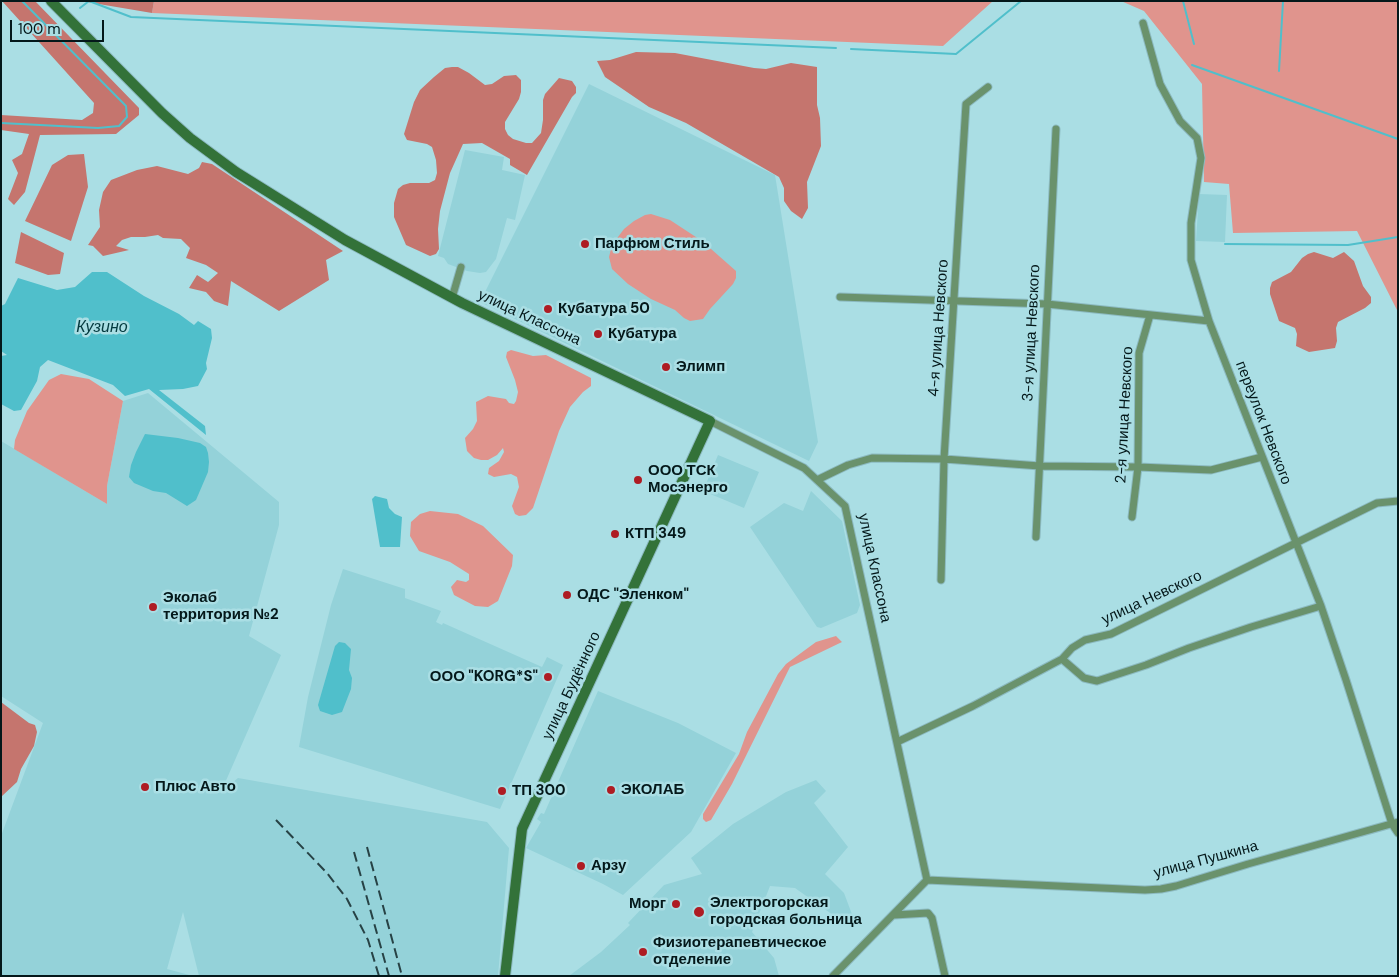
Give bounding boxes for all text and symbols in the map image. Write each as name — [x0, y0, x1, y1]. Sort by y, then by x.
scale bar — [12, 10, 106, 42]
text: 100 m — [18, 19, 61, 39]
place label: Парфюм Стиль — [595, 235, 710, 253]
marker: Парфюм Стиль — [579, 238, 591, 250]
street label: 4-я улица Невского — [925, 259, 953, 397]
street label: 3-я улица Невского — [1019, 264, 1045, 402]
street label: улица Классона — [475, 286, 583, 350]
place label: Кубатура 50 — [558, 300, 650, 318]
marker: Кубатура 50 — [542, 303, 554, 315]
water label: Кузино — [76, 318, 128, 338]
place label: Кубатура — [608, 325, 676, 343]
marker: Кубатура — [592, 328, 604, 340]
street label: 2-я улица Невского — [1112, 346, 1138, 484]
place label: Элимп — [676, 358, 725, 376]
street label: переулок Невского — [1231, 359, 1295, 487]
marker: Элимп — [660, 361, 672, 373]
place label: ООО ТСК Мосэнерго — [648, 462, 728, 497]
marker: ООО ТСК Мосэнерго — [632, 474, 644, 486]
street label: улица Классона — [854, 512, 894, 624]
place label: КТП 349 — [625, 525, 686, 543]
marker: КТП 349 — [609, 528, 621, 540]
street label: улица Невского — [1099, 567, 1205, 629]
place label: ОДС "Эленком" — [577, 586, 689, 604]
place label: Эколаб территория №2 — [163, 589, 279, 624]
marker: ОДС "Эленком" — [561, 589, 573, 601]
marker: Эколаб территория №2 — [147, 601, 159, 613]
street label: улица Будённого — [539, 629, 605, 743]
place label: ООО "KORG*S" — [430, 668, 538, 686]
marker: ООО "KORG*S" — [542, 671, 554, 683]
place label: Плюс Авто — [155, 778, 236, 796]
marker: Плюс Авто — [139, 781, 151, 793]
place label: ЭКОЛАБ — [621, 781, 684, 799]
place label: ТП 300 — [512, 782, 566, 800]
marker: ЭКОЛАБ — [605, 784, 617, 796]
marker: ТП 300 — [496, 785, 508, 797]
street label: улица Пушкина — [1152, 837, 1260, 883]
place label: Арзу — [591, 857, 626, 875]
marker: Арзу — [575, 860, 587, 872]
place label: Электрогорская городская больница — [710, 894, 862, 929]
place label: Морг — [629, 895, 666, 913]
marker: Морг — [670, 898, 682, 910]
marker: Электрогорская городская больница — [692, 905, 706, 919]
place label: Физиотерапевтическое отделение — [653, 934, 827, 969]
marker: Физиотерапевтическое отделение — [637, 946, 649, 958]

